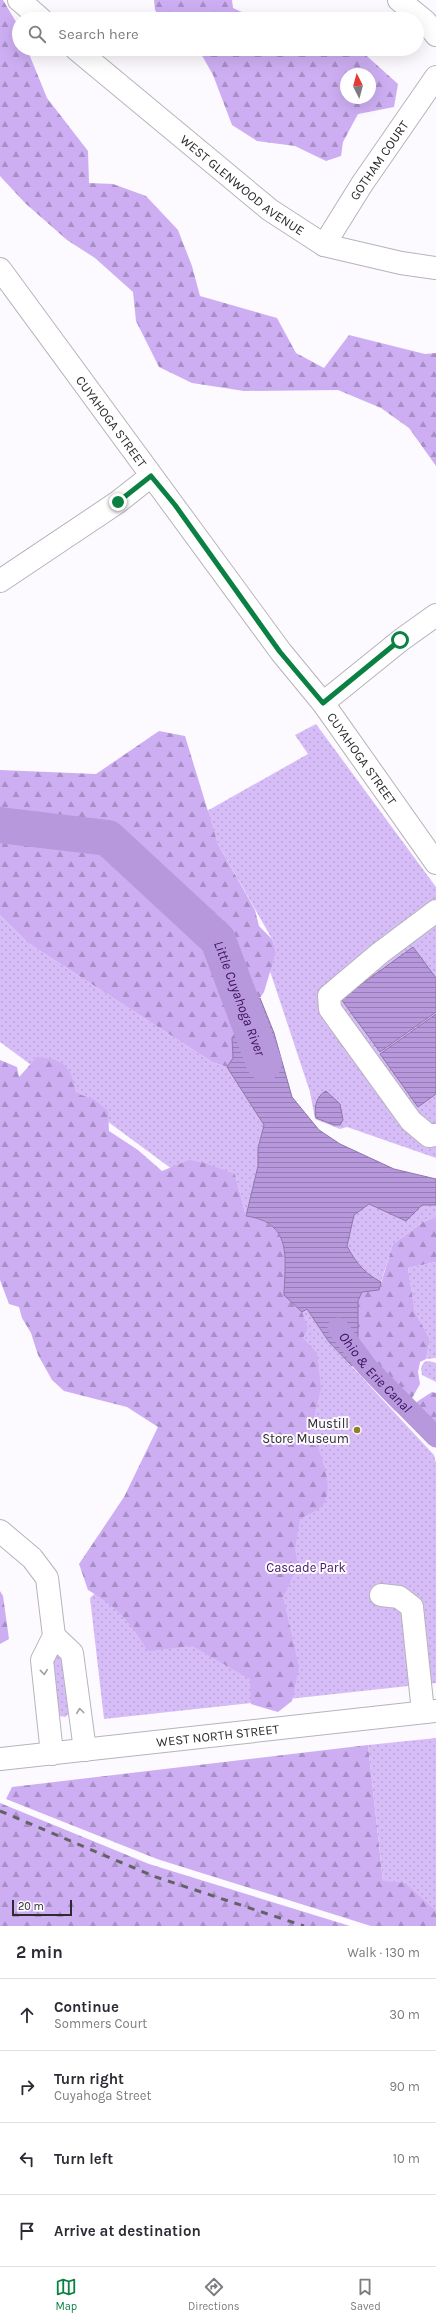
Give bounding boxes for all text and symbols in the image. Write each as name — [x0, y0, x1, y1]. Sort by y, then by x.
search box — [12, 12, 424, 56]
icon: search — [26, 23, 48, 45]
text: Search here — [58, 25, 139, 43]
north arrow — [340, 68, 376, 104]
street label: GOTHAM COURT — [346, 117, 411, 203]
street label: WEST GLENWOOD AVENUE — [178, 131, 307, 238]
street label: CUYAHOGA STREET — [73, 373, 151, 470]
route end — [109, 493, 127, 511]
route start — [391, 631, 409, 649]
street label: CUYAHOGA STREET — [324, 709, 400, 808]
water label: Little Cuyahoga River — [211, 938, 269, 1059]
water label: Ohio & Erie Canal — [335, 1328, 416, 1416]
place label: Mustill Store Museum — [262, 1416, 349, 1446]
marker: Mustill Store Museum — [352, 1425, 362, 1435]
park label: Cascade Park — [266, 1560, 346, 1575]
one-way arrow — [39, 1669, 48, 1675]
one-way arrow — [76, 1708, 85, 1715]
street label: WEST NORTH STREET — [155, 1721, 280, 1749]
scale bar — [12, 1898, 72, 1917]
text: 20 m — [18, 1900, 44, 1913]
text: 2 min — [16, 1942, 63, 1962]
text: Walk · 130 m — [347, 1945, 420, 1960]
text: Continue — [54, 1998, 119, 2016]
icon: ahead — [16, 2004, 38, 2026]
text: 30 m — [389, 2007, 420, 2022]
text: Sommers Court — [54, 2016, 147, 2031]
text: Turn right — [54, 2070, 124, 2088]
icon: right — [16, 2076, 38, 2098]
text: 90 m — [389, 2079, 420, 2094]
text: Cuyahoga Street — [54, 2088, 151, 2103]
icon: left — [16, 2148, 38, 2170]
text: Turn left — [54, 2150, 113, 2168]
text: 10 m — [393, 2151, 420, 2166]
icon: arrive — [16, 2220, 38, 2242]
text: Arrive at destination — [54, 2222, 201, 2240]
tab: Map — [55, 2276, 77, 2313]
tab: Directions — [188, 2276, 240, 2313]
tab: Saved — [350, 2276, 381, 2313]

